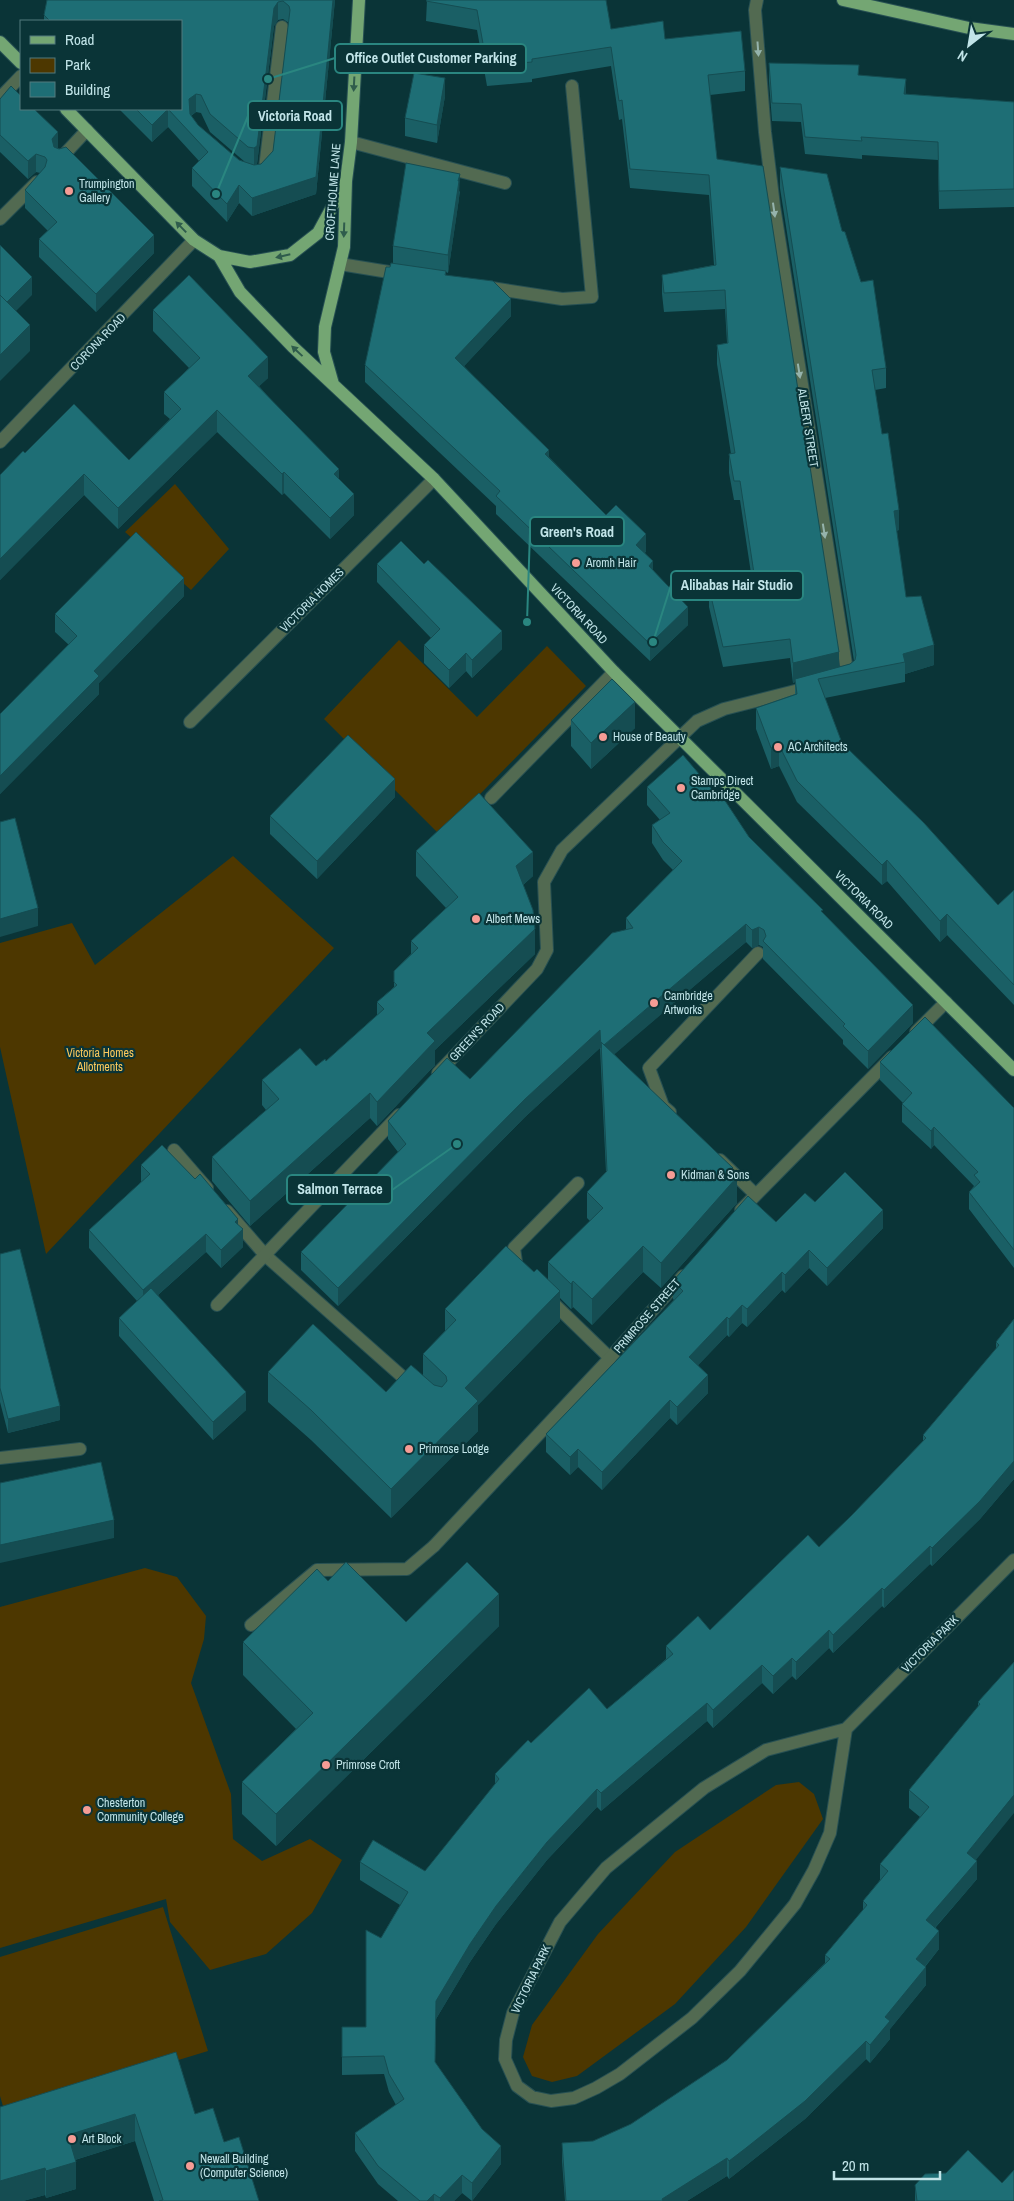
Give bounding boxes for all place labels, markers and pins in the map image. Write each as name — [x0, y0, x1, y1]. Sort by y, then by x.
callout: Office Outlet Customer Parking — [335, 44, 526, 73]
callout: Victoria Road — [248, 101, 342, 130]
place label: Trumpington Gallery — [79, 176, 134, 206]
marker: Trumpington Gallery — [63, 185, 75, 197]
callout: Green's Road — [530, 517, 624, 546]
place label: Aromh Hair — [585, 555, 637, 571]
marker: Aromh Hair — [570, 557, 582, 569]
callout: Alibabas Hair Studio — [671, 571, 803, 600]
place label: House of Beauty — [613, 729, 686, 745]
marker: House of Beauty — [597, 731, 609, 743]
place label: AC Architects — [787, 739, 848, 755]
marker: AC Architects — [772, 741, 784, 753]
place label: Stamps Direct Cambridge — [691, 773, 754, 803]
marker: Stamps Direct Cambridge — [675, 782, 687, 794]
place label: Albert Mews — [485, 911, 540, 927]
marker: Albert Mews — [470, 913, 482, 925]
place label: Cambridge Artworks — [663, 988, 713, 1018]
marker: Cambridge Artworks — [648, 997, 660, 1009]
place label: Kidman & Sons — [681, 1167, 749, 1183]
marker: Kidman & Sons — [665, 1169, 677, 1181]
callout: Salmon Terrace — [287, 1175, 392, 1204]
place label: Primrose Lodge — [419, 1441, 489, 1457]
marker: Primrose Lodge — [403, 1443, 415, 1455]
place label: Primrose Croft — [336, 1757, 400, 1773]
marker: Primrose Croft — [320, 1759, 332, 1771]
place label: Chesterton Community College — [97, 1795, 183, 1825]
marker: Chesterton Community College — [81, 1804, 93, 1816]
place label: Art Block — [81, 2131, 121, 2147]
marker: Art Block — [66, 2133, 78, 2145]
place label: Newall Building (Computer Science) — [200, 2151, 288, 2181]
marker: Newall Building (Computer Science) — [184, 2160, 196, 2172]

